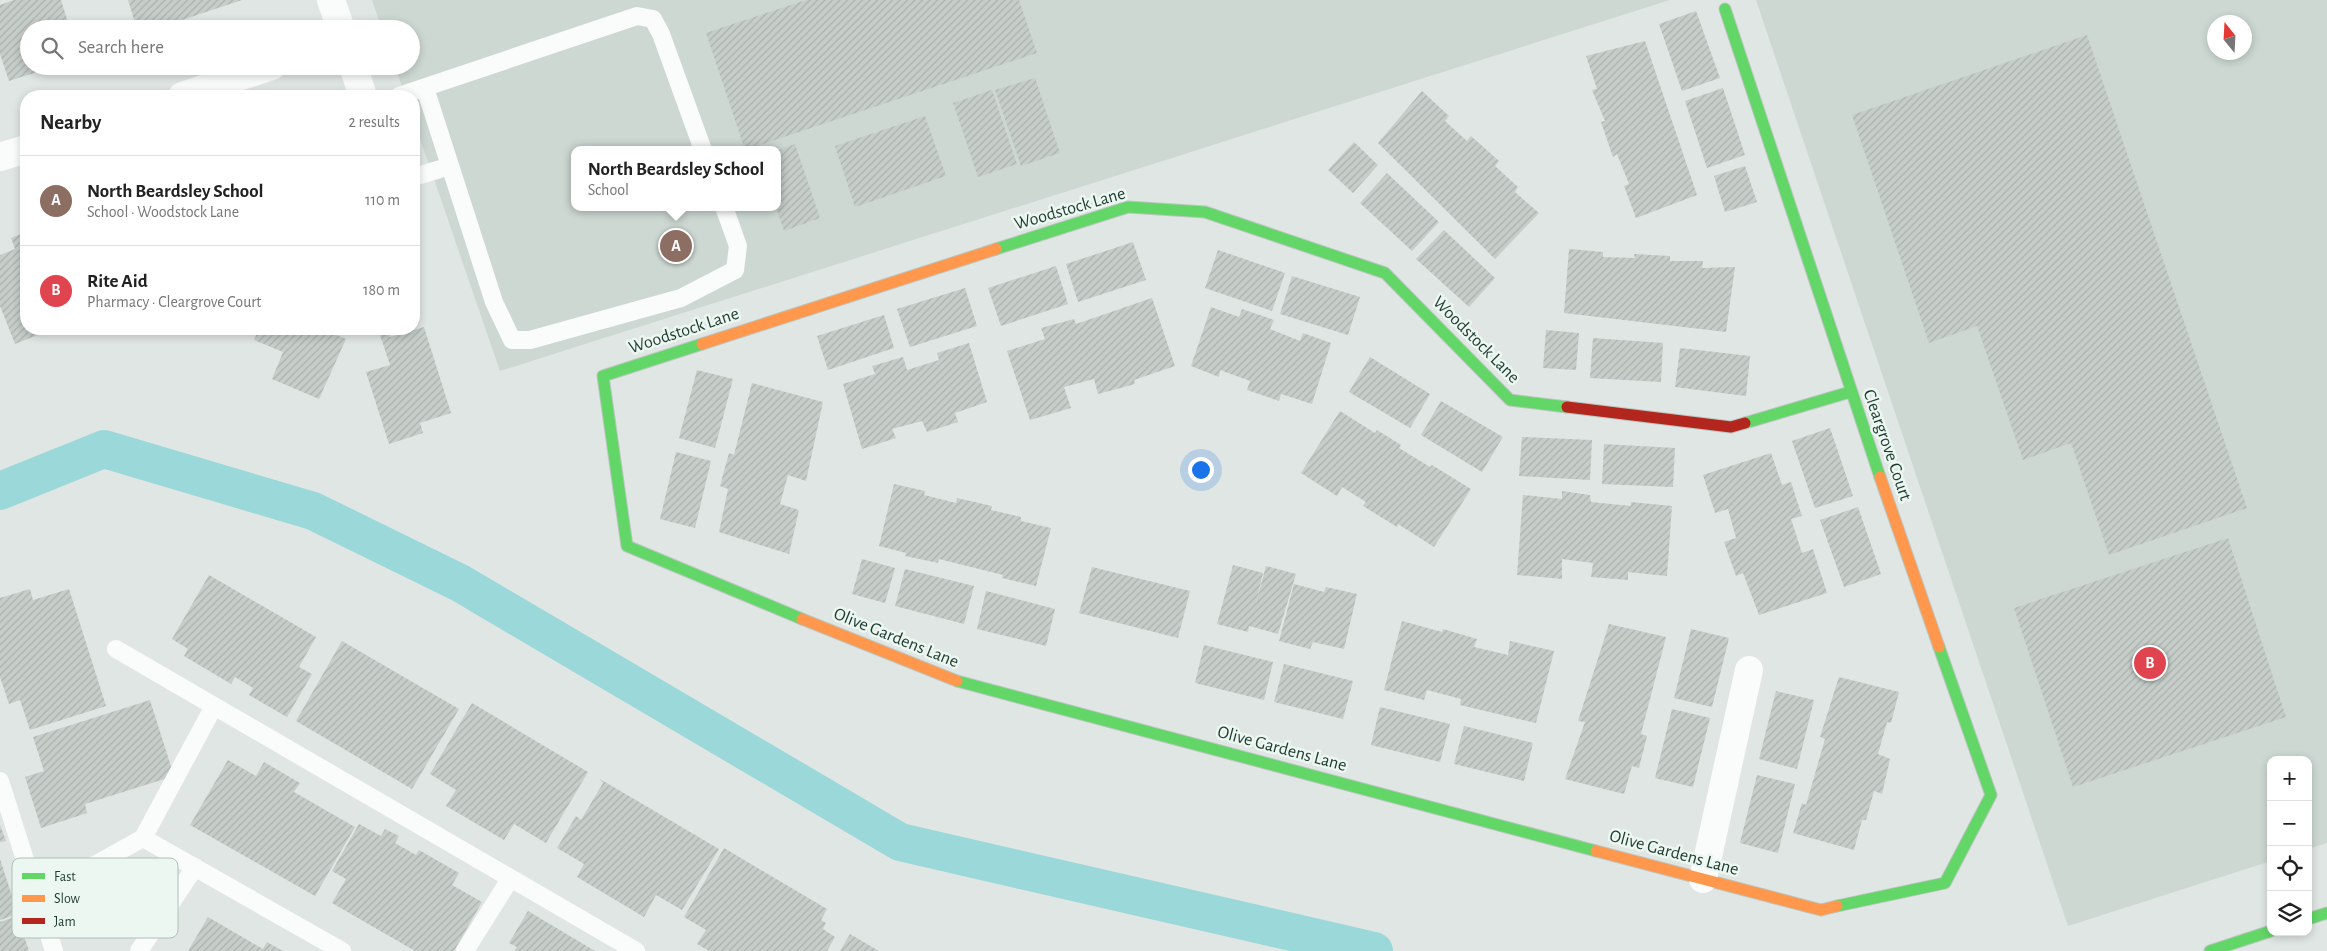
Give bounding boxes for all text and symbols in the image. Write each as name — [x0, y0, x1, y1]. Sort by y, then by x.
north arrow — [2207, 15, 2252, 60]
search box — [20, 20, 420, 75]
icon: search — [38, 34, 66, 62]
text: Search here — [78, 38, 164, 57]
text: Nearby — [40, 112, 101, 133]
text: 2 results — [348, 114, 400, 130]
popup — [571, 146, 781, 211]
text: North Beardsley School — [588, 160, 764, 179]
text: North Beardsley School — [87, 182, 264, 201]
text: School — [588, 182, 629, 198]
street label: Woodstock Lane — [1012, 185, 1128, 233]
text: A — [51, 192, 61, 208]
text: 110 m — [365, 192, 400, 208]
text: School · Woodstock Lane — [87, 204, 239, 220]
pin: A — [660, 227, 692, 265]
text: Rite Aid — [87, 272, 148, 291]
text: B — [51, 282, 61, 298]
text: 180 m — [363, 282, 400, 298]
street label: Woodstock Lane — [1429, 293, 1523, 387]
text: Pharmacy · Cleargrove Court — [87, 294, 261, 310]
street label: Woodstock Lane — [627, 305, 741, 357]
street label: Cleargrove Court — [1860, 387, 1915, 503]
your location — [1188, 457, 1214, 483]
street label: Olive Gardens Lane — [831, 605, 961, 671]
pin: B — [2134, 644, 2166, 682]
street label: Olive Gardens Lane — [1215, 723, 1349, 775]
map controls — [2267, 756, 2312, 936]
button: + — [2267, 756, 2312, 801]
button: − — [2267, 801, 2312, 846]
street label: Olive Gardens Lane — [1607, 827, 1741, 879]
button: locate — [2267, 846, 2312, 891]
legend — [12, 858, 178, 938]
text: Fast — [54, 870, 76, 884]
button: layers — [2267, 891, 2312, 936]
text: Slow — [54, 892, 81, 906]
text: Jam — [54, 915, 76, 929]

